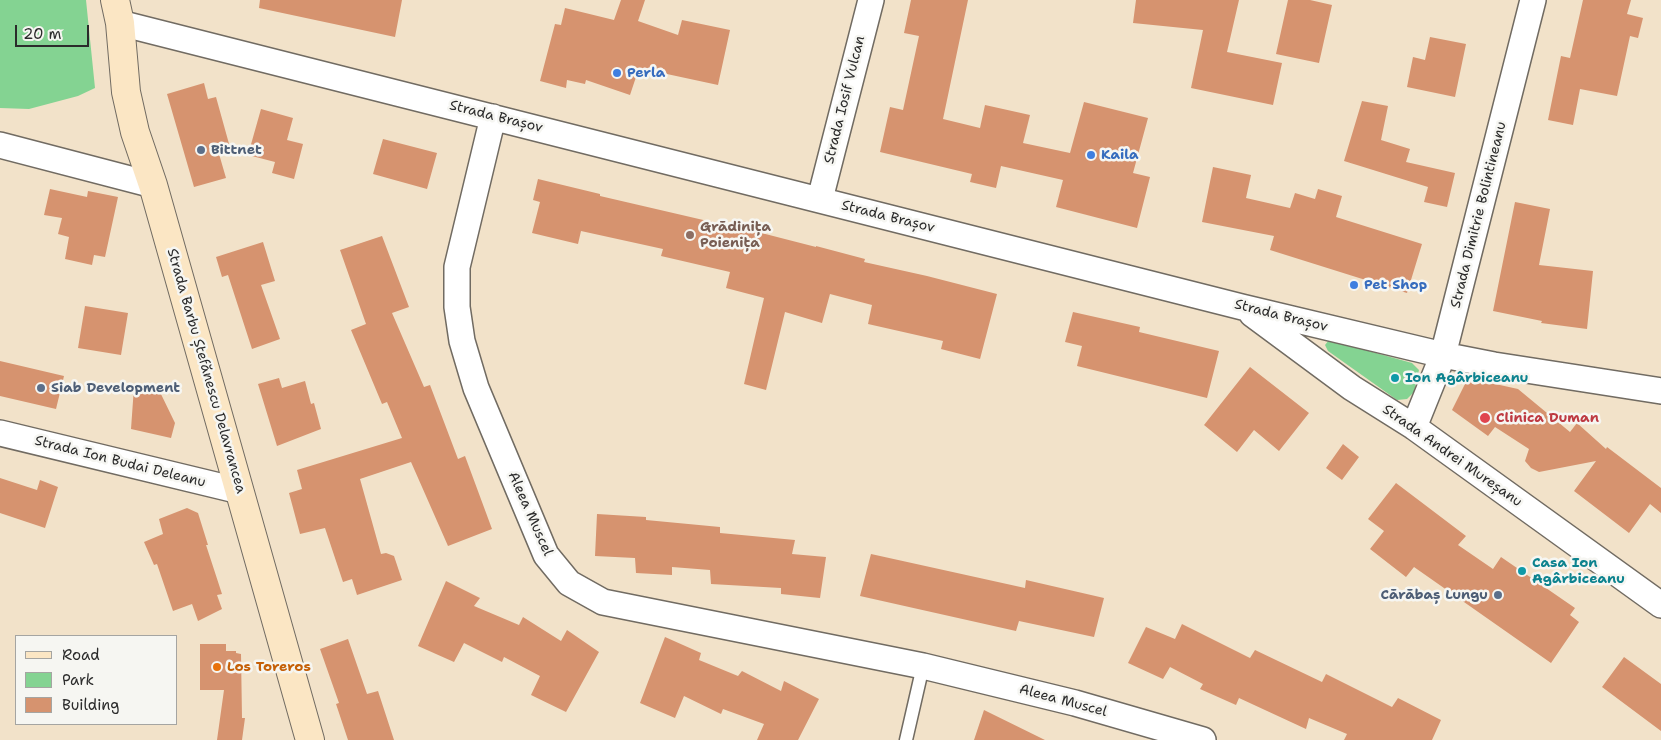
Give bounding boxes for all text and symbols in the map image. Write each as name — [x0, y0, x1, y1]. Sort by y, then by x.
scale bar — [18, 15, 91, 47]
text: 20 m — [23, 24, 62, 44]
street label: Strada Iosif Vulcan — [821, 34, 869, 166]
place label: Perla — [627, 65, 665, 81]
marker: Perla — [611, 67, 623, 79]
street label: Strada Brașov — [448, 97, 544, 137]
street label: Strada Dimitrie Bolintineanu — [1448, 120, 1510, 310]
place label: Bittnet — [211, 142, 262, 158]
marker: Bittnet — [195, 144, 207, 156]
place label: Kaila — [1101, 147, 1139, 163]
marker: Kaila — [1085, 149, 1097, 161]
street label: Strada Brașov — [840, 197, 936, 237]
place label: Grădinița Poienița — [700, 219, 771, 252]
marker: Grădinița Poienița — [684, 229, 696, 241]
street label: Strada Barbu Ștefănescu Delavrancea — [163, 247, 249, 495]
place label: Pet Shop — [1364, 277, 1427, 293]
marker: Pet Shop — [1348, 279, 1360, 291]
street label: Strada Brașov — [1233, 296, 1329, 336]
place label: Ion Agârbiceanu — [1405, 370, 1529, 386]
marker: Ion Agârbiceanu — [1389, 372, 1401, 384]
place label: Siab Development — [51, 380, 180, 396]
marker: Siab Development — [35, 382, 47, 394]
street label: Strada Andrei Mureșanu — [1379, 401, 1525, 511]
place label: Clinica Duman — [1496, 410, 1599, 426]
marker: Clinica Duman — [1478, 411, 1492, 425]
street label: Strada Ion Budai Deleanu — [33, 433, 207, 491]
street label: Aleea Muscel — [504, 469, 556, 559]
place label: Casa Ion Agârbiceanu — [1532, 555, 1625, 588]
marker: Casa Ion Agârbiceanu — [1516, 565, 1528, 577]
place label: Cărăbaș Lungu — [1380, 587, 1488, 603]
marker: Cărăbaș Lungu — [1492, 589, 1504, 601]
legend — [15, 635, 178, 725]
text: Road — [62, 645, 100, 665]
place label: Los Toreros — [227, 659, 311, 675]
marker: Los Toreros — [211, 661, 223, 673]
text: Park — [62, 670, 94, 690]
street label: Aleea Muscel — [1017, 681, 1109, 721]
text: Building — [62, 695, 119, 715]

